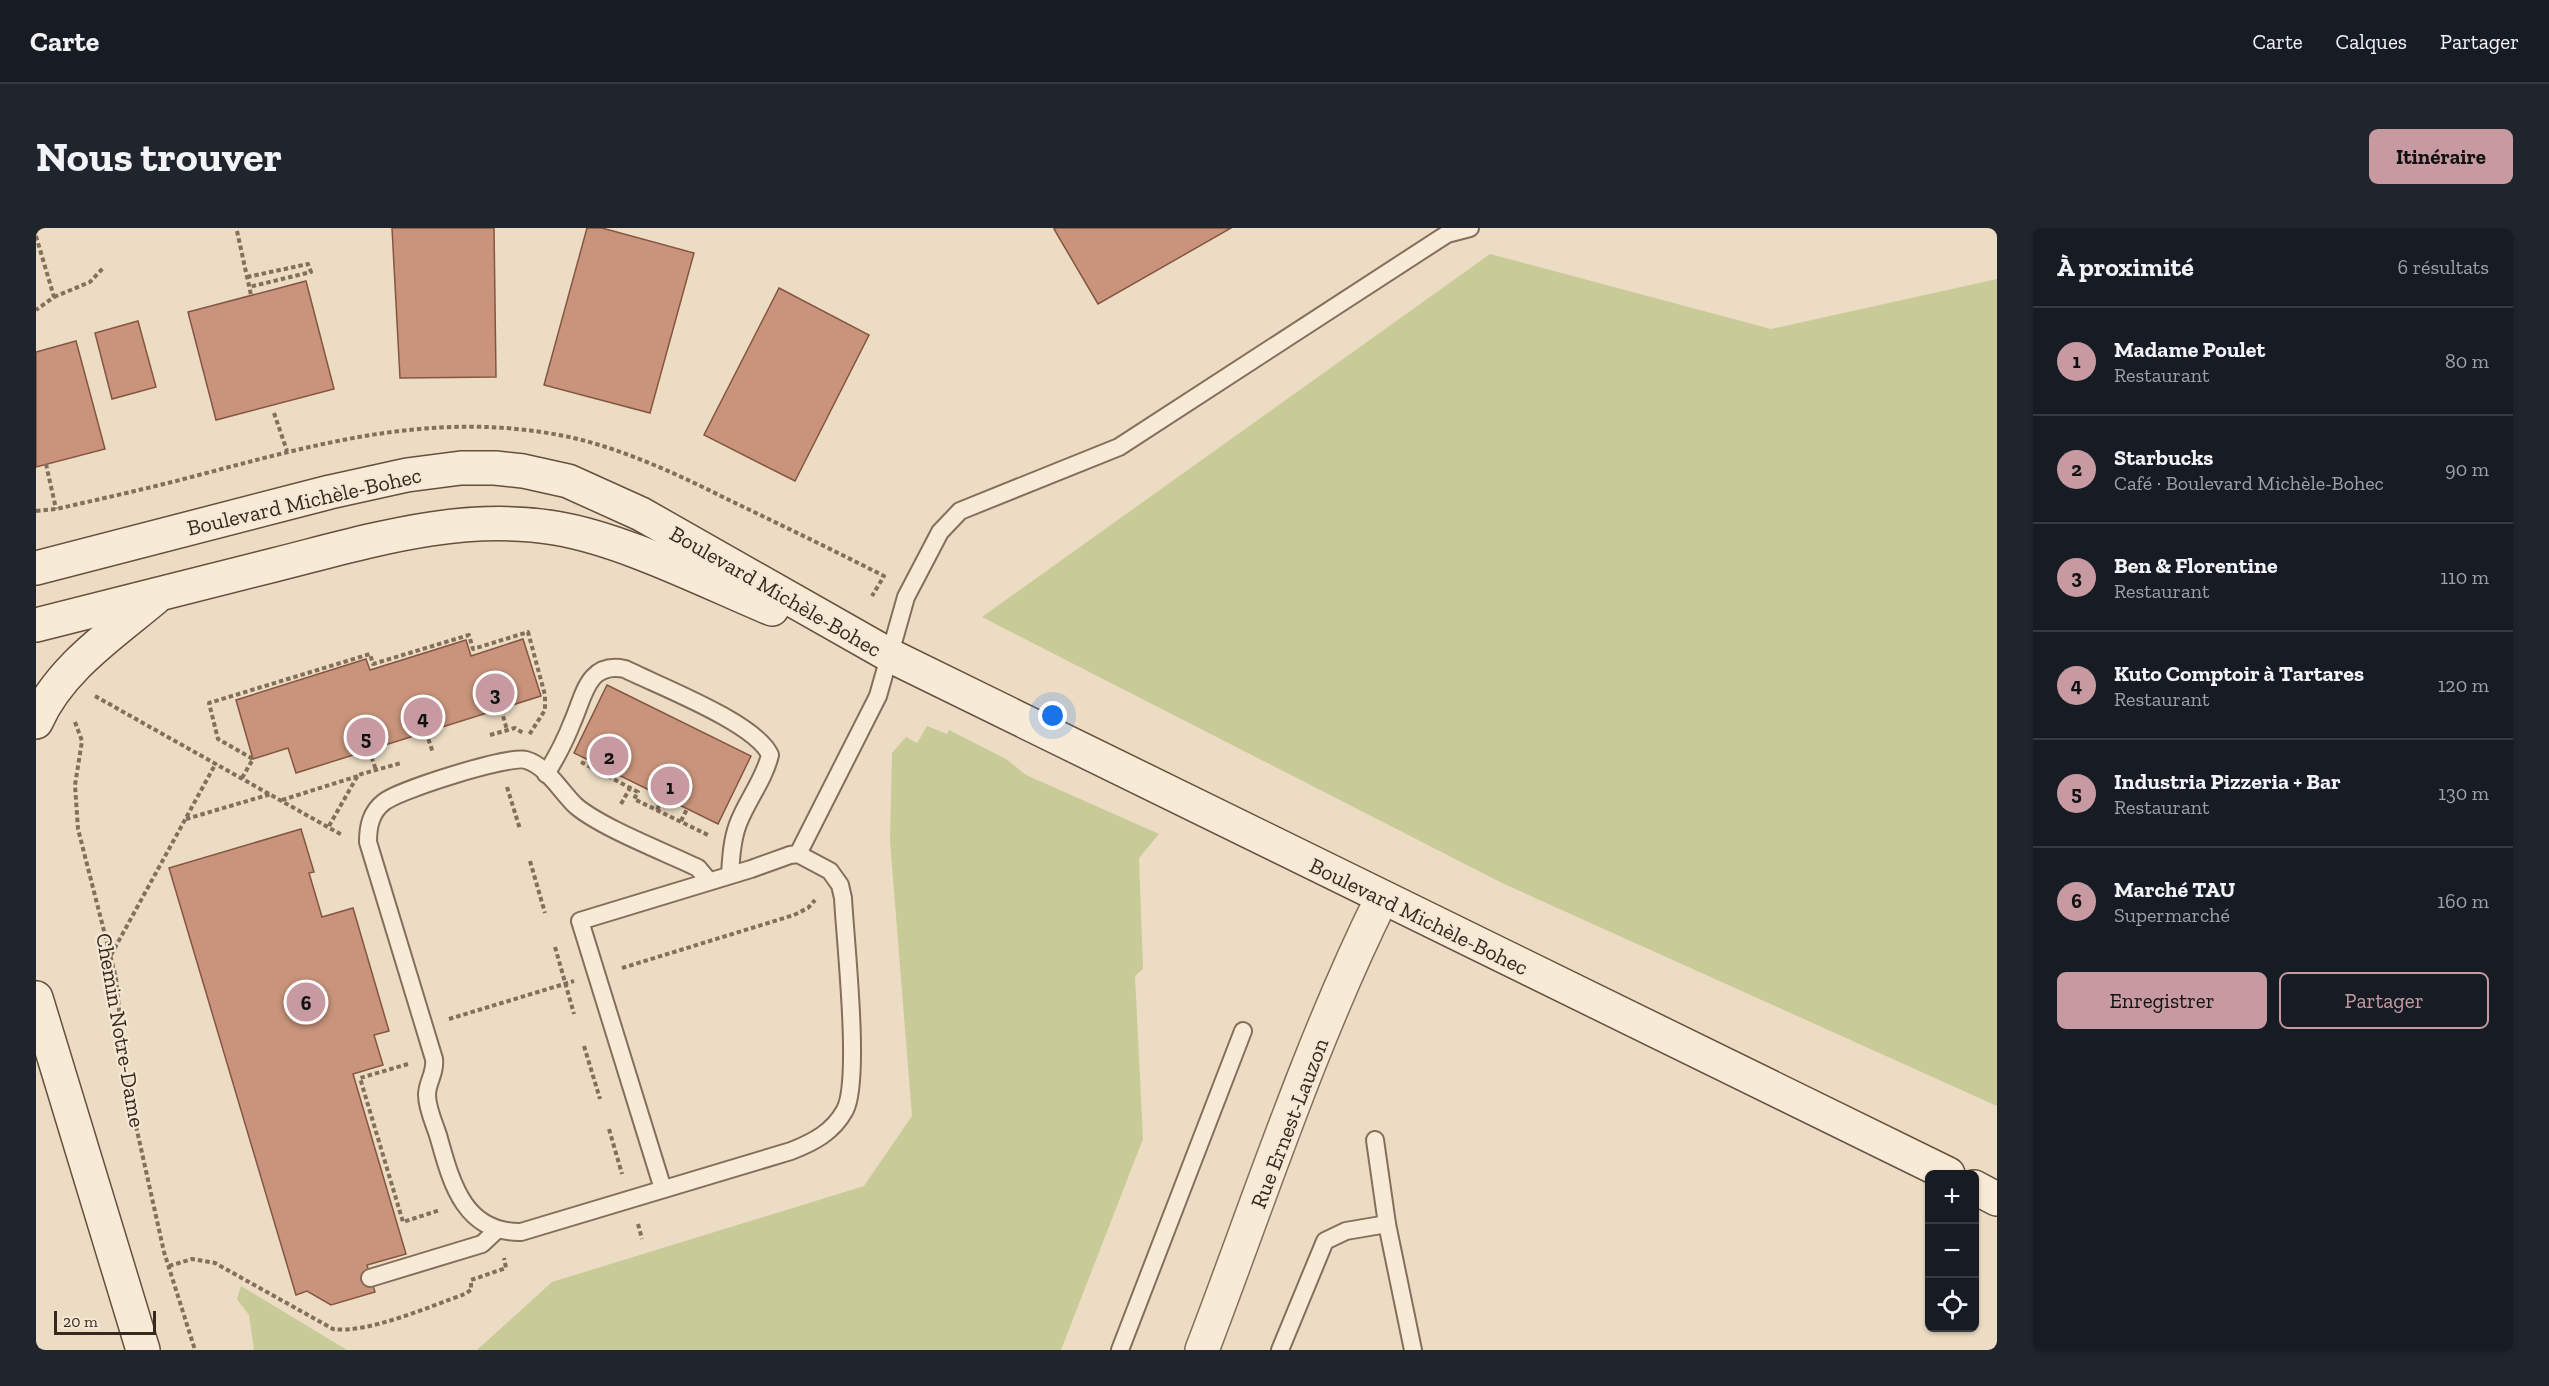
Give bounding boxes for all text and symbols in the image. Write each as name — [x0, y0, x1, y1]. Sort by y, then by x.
text: Carte — [30, 25, 99, 58]
text: Carte — [2252, 29, 2303, 54]
text: Calques — [2336, 29, 2407, 54]
text: Partager — [2440, 29, 2519, 54]
button: Itinéraire — [2369, 129, 2513, 184]
text: Nous trouver — [36, 131, 282, 182]
text: À proximité — [2057, 251, 2194, 283]
text: 6 résultats — [2397, 255, 2489, 279]
text: Madame Poulet — [2114, 336, 2265, 363]
text: 1 — [2072, 349, 2081, 373]
text: 80 m — [2445, 349, 2489, 373]
text: Restaurant — [2114, 363, 2210, 387]
text: Starbucks — [2114, 444, 2213, 471]
text: 2 — [2071, 457, 2082, 481]
text: 90 m — [2445, 457, 2489, 481]
street label: Boulevard Michèle-Bohec — [184, 461, 424, 542]
text: Café · Boulevard Michèle-Bohec — [2114, 471, 2384, 495]
street label: Boulevard Michèle-Bohec — [665, 520, 886, 663]
text: Ben & Florentine — [2114, 552, 2278, 579]
text: 3 — [2071, 565, 2082, 589]
text: 110 m — [2440, 565, 2489, 589]
text: Restaurant — [2114, 579, 2210, 603]
text: Kuto Comptoir à Tartares — [2114, 660, 2364, 687]
pin: 3 — [476, 670, 514, 716]
text: 4 — [2071, 673, 2082, 697]
text: 120 m — [2438, 673, 2489, 697]
text: Restaurant — [2114, 687, 2210, 711]
pin: 4 — [404, 694, 442, 740]
your location — [1038, 701, 1067, 730]
pin: 5 — [346, 714, 386, 760]
pin: 2 — [590, 734, 628, 778]
pin: 1 — [650, 764, 690, 808]
text: Industria Pizzeria + Bar — [2114, 768, 2341, 795]
text: 5 — [2071, 781, 2082, 805]
text: 130 m — [2438, 781, 2489, 805]
text: Restaurant — [2114, 795, 2210, 819]
street label: Boulevard Michèle-Bohec — [1305, 852, 1533, 981]
text: Marché TAU — [2114, 876, 2235, 903]
text: 6 — [2071, 889, 2082, 913]
text: 160 m — [2437, 889, 2489, 913]
text: Supermarché — [2114, 903, 2230, 927]
street label: Chemin Notre-Dame — [90, 931, 151, 1129]
button: Enregistrer — [2057, 972, 2267, 1029]
button: Partager — [2279, 972, 2489, 1029]
pin: 6 — [286, 980, 326, 1024]
street label: Rue Ernest-Lauzon — [1245, 1034, 1335, 1212]
map controls — [1925, 1170, 1979, 1332]
button: + — [1925, 1170, 1979, 1224]
button: − — [1925, 1224, 1979, 1278]
button: locate — [1925, 1278, 1979, 1332]
scale bar — [54, 1308, 156, 1336]
text: 20 m — [63, 1312, 98, 1331]

